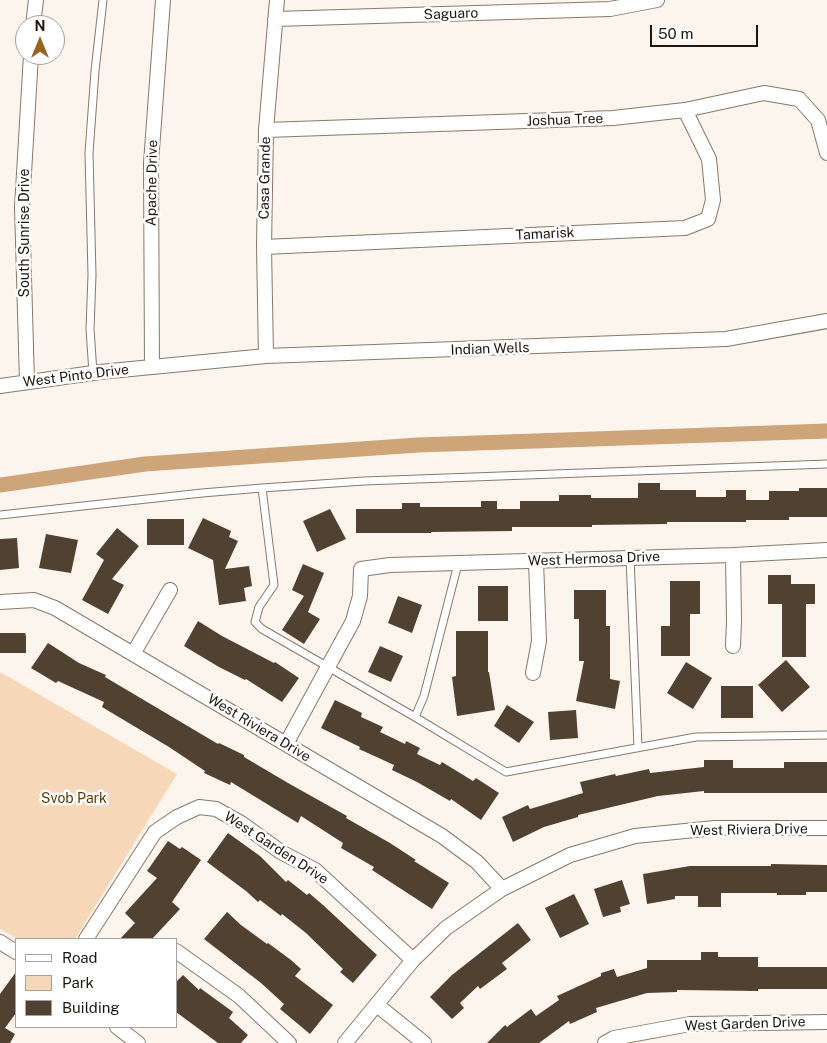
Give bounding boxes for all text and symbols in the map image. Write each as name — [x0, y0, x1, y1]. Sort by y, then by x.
street label: Saguaro — [423, 5, 479, 23]
north arrow — [15, 15, 65, 65]
scale bar — [652, 15, 760, 47]
text: N — [35, 18, 45, 34]
text: 50 m — [658, 25, 693, 42]
street label: Joshua Tree — [526, 110, 604, 130]
street label: Casa Grande — [256, 136, 274, 220]
street label: Apache Drive — [143, 140, 161, 226]
street label: South Sunrise Drive — [17, 169, 33, 297]
street label: Tamarisk — [515, 224, 575, 244]
street label: Indian Wells — [450, 339, 530, 359]
street label: West Pinto Drive — [22, 361, 130, 391]
street label: West Hermosa Drive — [528, 548, 660, 570]
street label: West Riviera Drive — [204, 691, 314, 765]
park label: Svob Park — [41, 791, 107, 807]
street label: West Garden Drive — [221, 808, 331, 888]
street label: West Riviera Drive — [690, 821, 808, 839]
legend — [15, 938, 178, 1028]
text: Road — [62, 949, 98, 966]
text: Park — [62, 974, 94, 991]
text: Building — [62, 999, 120, 1016]
street label: West Garden Drive — [684, 1013, 806, 1035]

